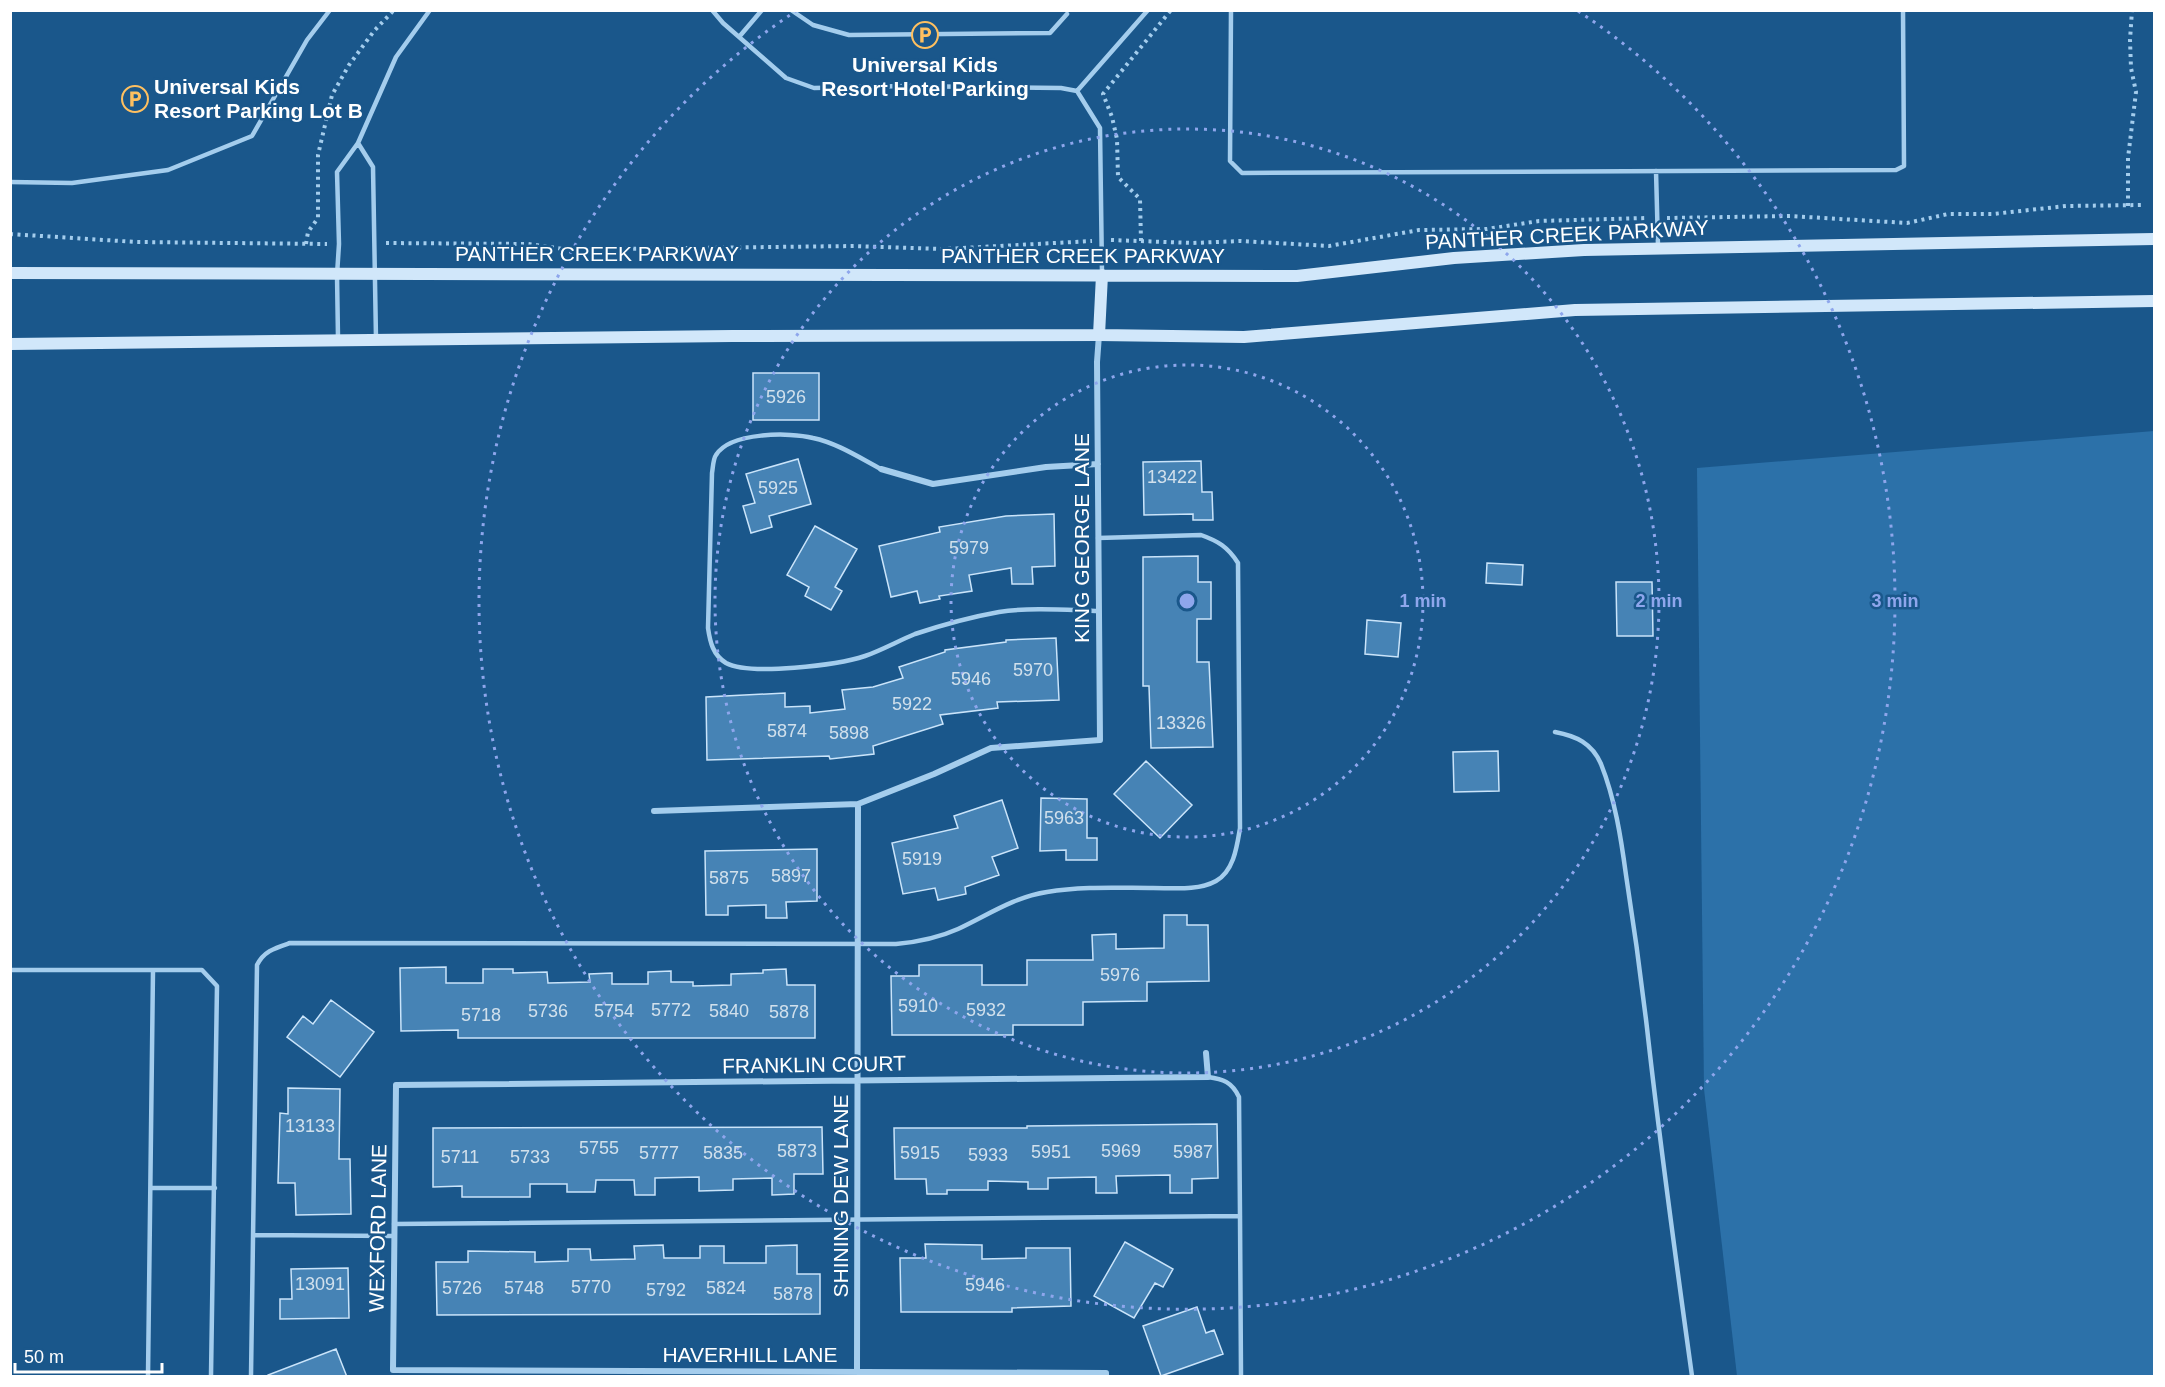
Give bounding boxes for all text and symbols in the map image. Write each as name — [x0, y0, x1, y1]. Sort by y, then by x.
parking icon: Universal Kids Resort Hotel Parking — [910, 20, 940, 50]
place label: Universal Kids Resort Hotel Parking — [821, 53, 1029, 100]
place label: Universal Kids Resort Parking Lot B — [154, 75, 363, 122]
parking icon: Universal Kids Resort Parking Lot B — [120, 84, 150, 114]
street label: PANTHER CREEK PARKWAY — [1425, 216, 1709, 253]
street label: PANTHER CREEK PARKWAY — [455, 242, 739, 265]
street label: PANTHER CREEK PARKWAY — [941, 244, 1225, 267]
house number: 5926 — [766, 387, 806, 407]
street label: KING GEORGE LANE — [1070, 433, 1093, 643]
house number: 13422 — [1147, 467, 1197, 487]
house number: 5925 — [758, 478, 798, 498]
house number: 5979 — [949, 538, 989, 558]
centre of rings — [1177, 591, 1197, 611]
text: 1 min — [1399, 591, 1447, 611]
text: 2 min — [1635, 591, 1683, 611]
text: 3 min — [1871, 591, 1919, 611]
house number: 5970 — [1013, 660, 1053, 680]
house number: 5946 — [951, 669, 991, 689]
house number: 5922 — [892, 694, 932, 714]
house number: 13326 — [1156, 713, 1206, 733]
house number: 5874 — [767, 721, 807, 741]
house number: 5898 — [829, 723, 869, 743]
house number: 5963 — [1044, 808, 1084, 828]
house number: 5919 — [902, 849, 942, 869]
house number: 5897 — [771, 866, 811, 886]
house number: 5875 — [709, 868, 749, 888]
house number: 5976 — [1100, 965, 1140, 985]
house number: 5910 — [898, 996, 938, 1016]
house number: 5772 — [651, 1000, 691, 1020]
house number: 5932 — [966, 1000, 1006, 1020]
house number: 5736 — [528, 1001, 568, 1021]
house number: 5754 — [594, 1001, 634, 1021]
house number: 5840 — [709, 1001, 749, 1021]
house number: 5878 — [769, 1002, 809, 1022]
house number: 5718 — [461, 1005, 501, 1025]
street label: FRANKLIN COURT — [722, 1051, 906, 1078]
street label: SHINING DEW LANE — [829, 1094, 852, 1298]
house number: 13133 — [285, 1116, 335, 1136]
house number: 5755 — [579, 1138, 619, 1158]
house number: 5873 — [777, 1141, 817, 1161]
house number: 5969 — [1101, 1141, 1141, 1161]
house number: 5951 — [1031, 1142, 1071, 1162]
house number: 5987 — [1173, 1142, 1213, 1162]
house number: 5777 — [639, 1143, 679, 1163]
house number: 5835 — [703, 1143, 743, 1163]
house number: 5915 — [900, 1143, 940, 1163]
street label: WEXFORD LANE — [365, 1144, 390, 1312]
house number: 5933 — [968, 1145, 1008, 1165]
house number: 5711 — [441, 1147, 479, 1167]
house number: 5733 — [510, 1147, 550, 1167]
house number: 13091 — [295, 1274, 345, 1294]
house number: 5946 — [965, 1275, 1005, 1295]
house number: 5770 — [571, 1277, 611, 1297]
house number: 5726 — [442, 1278, 482, 1298]
house number: 5748 — [504, 1278, 544, 1298]
house number: 5824 — [706, 1278, 746, 1298]
house number: 5792 — [646, 1280, 686, 1300]
house number: 5878 — [773, 1284, 813, 1304]
scale bar — [15, 1336, 162, 1374]
street label: HAVERHILL LANE — [662, 1343, 838, 1366]
text: 50 m — [24, 1347, 64, 1367]

